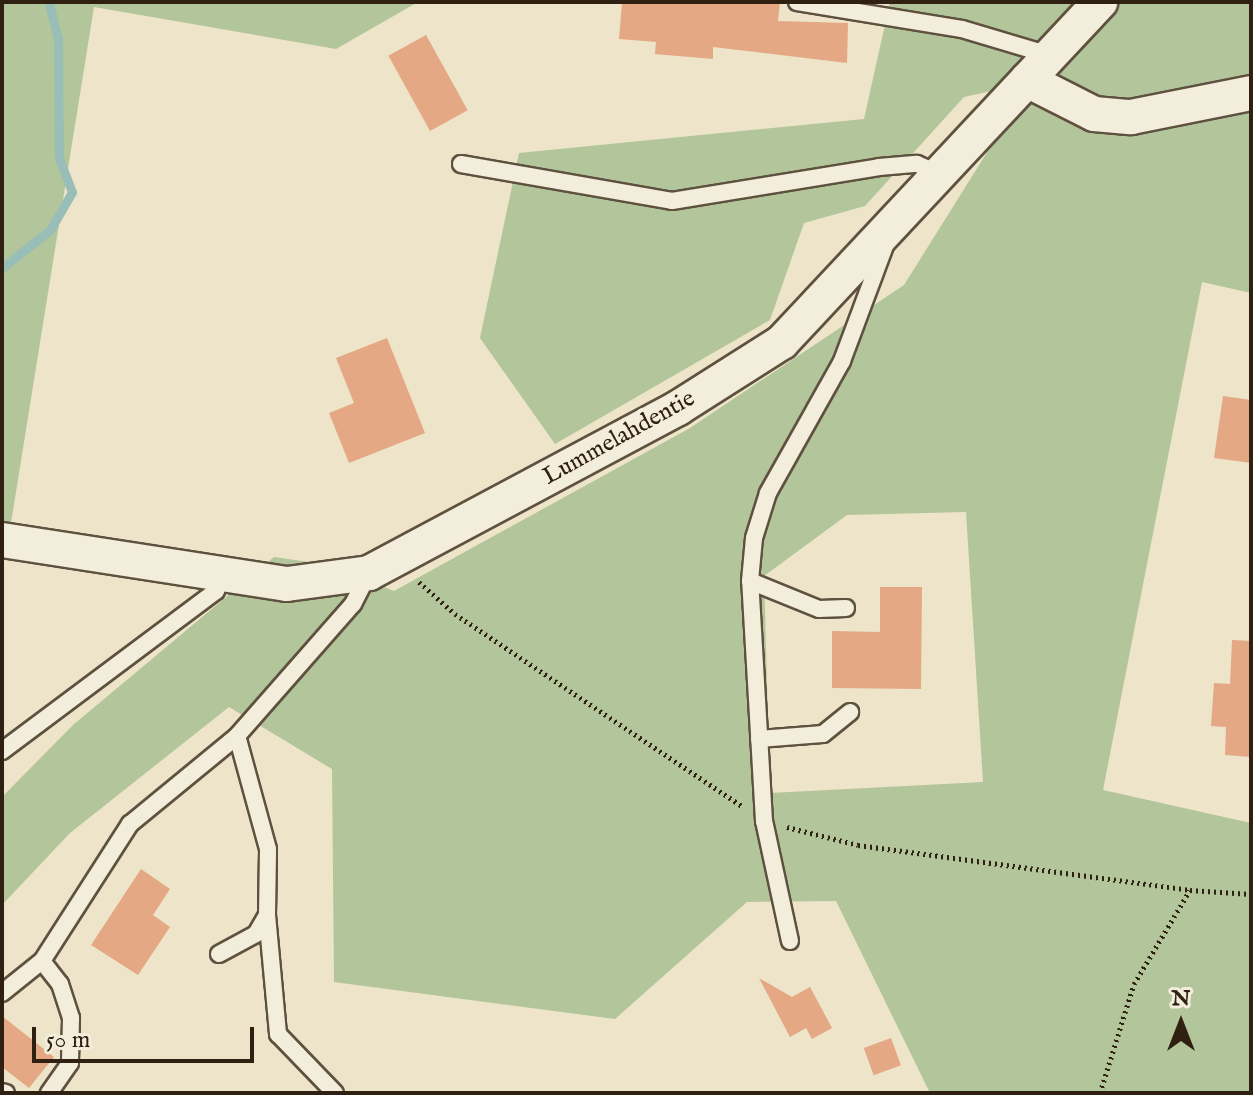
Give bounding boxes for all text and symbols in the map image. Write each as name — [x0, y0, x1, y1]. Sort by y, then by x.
street label: Lummelahdentie — [538, 384, 700, 492]
north arrow — [1141, 983, 1221, 1063]
text: N — [1171, 985, 1191, 1013]
scale bar — [36, 1011, 258, 1061]
text: 50 m — [46, 1025, 90, 1056]

